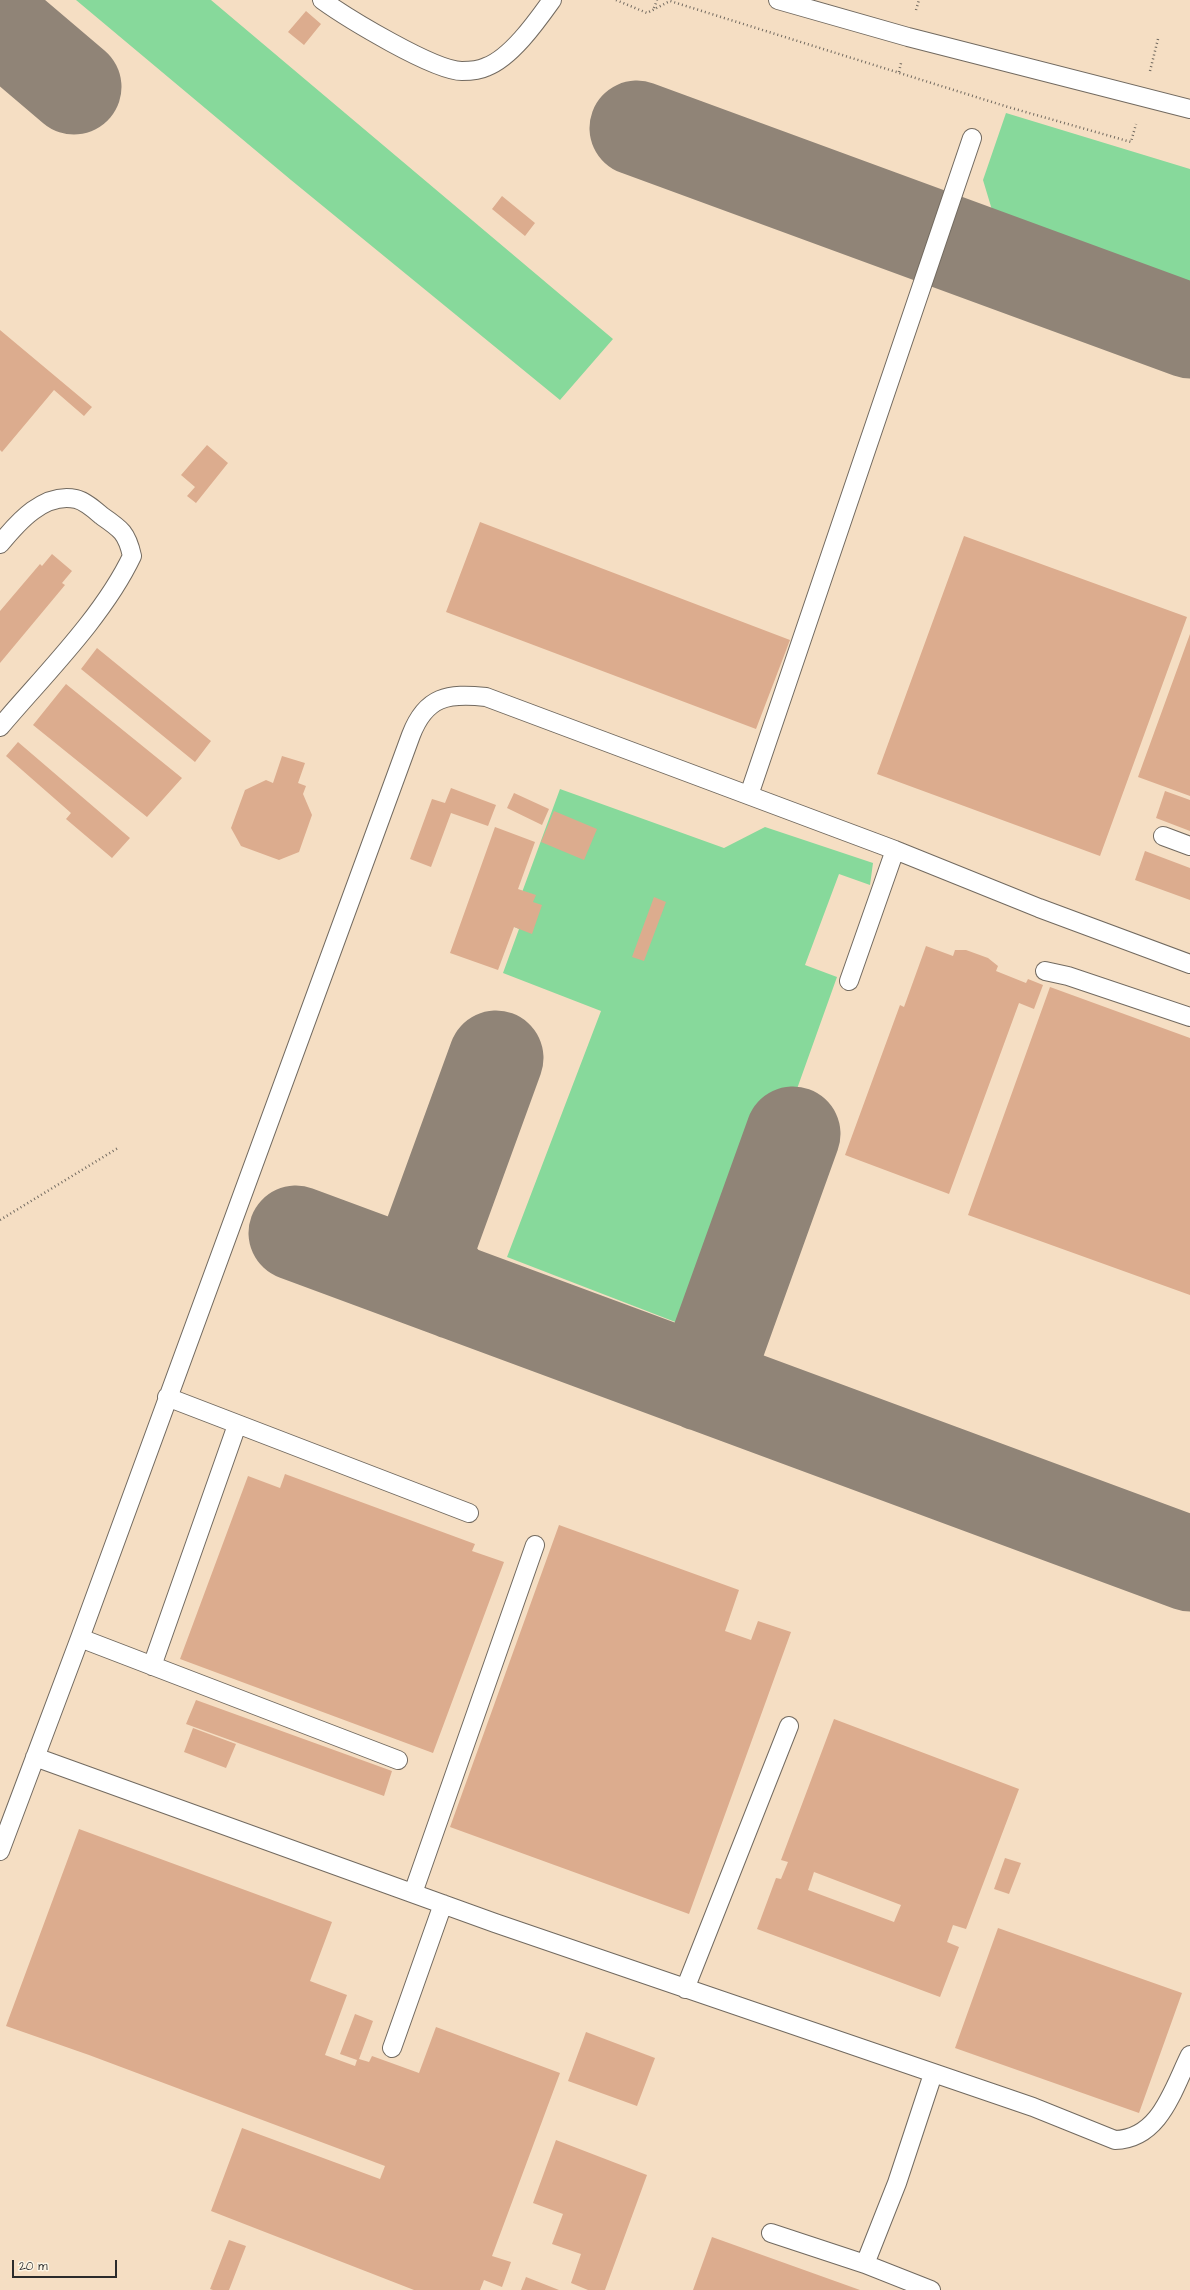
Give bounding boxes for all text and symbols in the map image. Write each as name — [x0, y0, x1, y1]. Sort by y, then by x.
scale bar — [14, 2252, 119, 2278]
text: 20 m — [19, 2258, 48, 2275]

